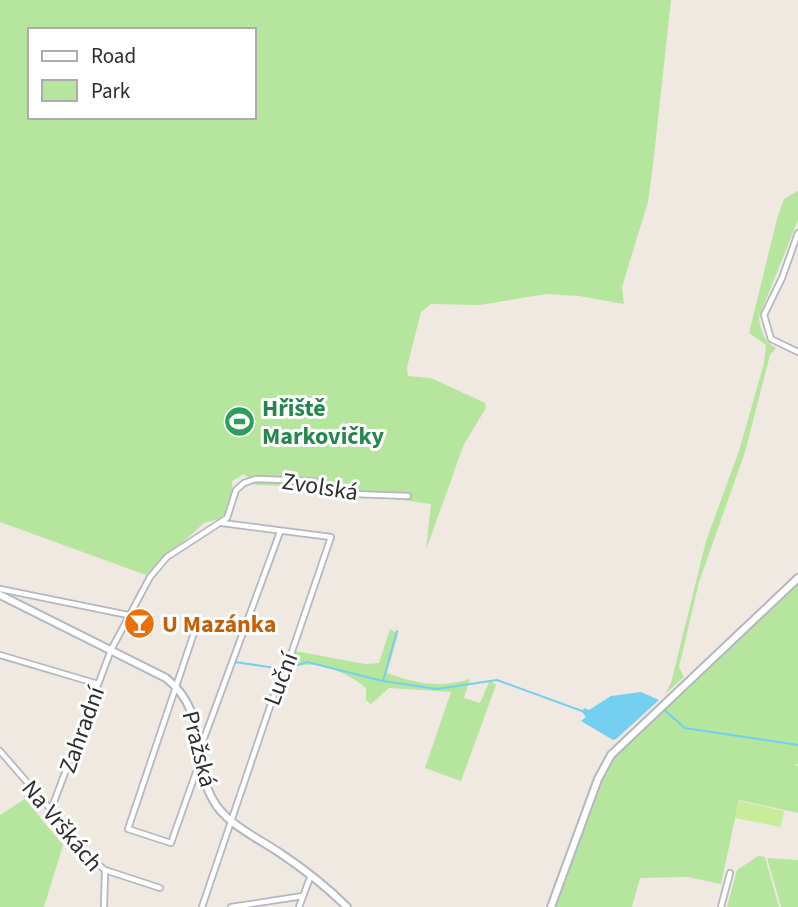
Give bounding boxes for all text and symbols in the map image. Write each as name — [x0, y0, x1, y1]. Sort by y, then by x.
legend — [28, 28, 256, 119]
text: Road — [91, 41, 136, 71]
text: Park — [91, 76, 131, 106]
place label: Hřiště Markovičky — [262, 391, 385, 454]
sports icon: Hřiště Markovičky — [222, 405, 256, 439]
street label: Zvolská — [279, 464, 361, 510]
bar icon: U Mazánka — [122, 607, 156, 641]
place label: U Mazánka — [162, 607, 276, 642]
street label: Luční — [255, 646, 307, 711]
street label: Zahradní — [50, 681, 114, 778]
street label: Pražská — [173, 707, 225, 791]
street label: Na Vrškách — [13, 772, 111, 880]

